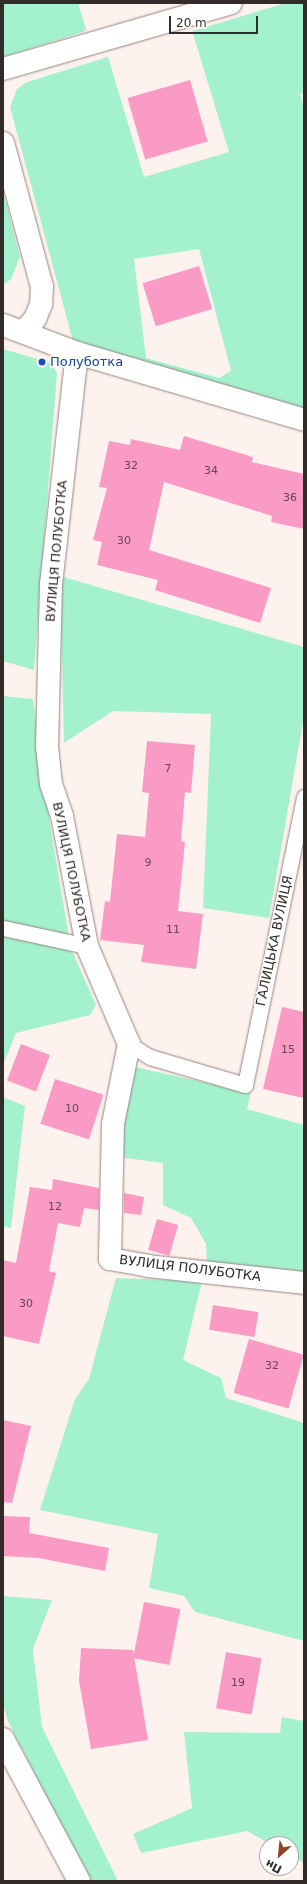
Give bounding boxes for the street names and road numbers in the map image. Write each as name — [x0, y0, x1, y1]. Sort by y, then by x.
street label: ВУЛИЦЯ ПОЛУБОТКА — [43, 479, 71, 623]
street label: ВУЛИЦЯ ПОЛУБОТКА — [49, 801, 93, 943]
street label: ГАЛИЦЬКА ВУЛИЦЯ — [254, 874, 296, 1008]
street label: ВУЛИЦЯ ПОЛУБОТКА — [118, 1253, 262, 1285]

